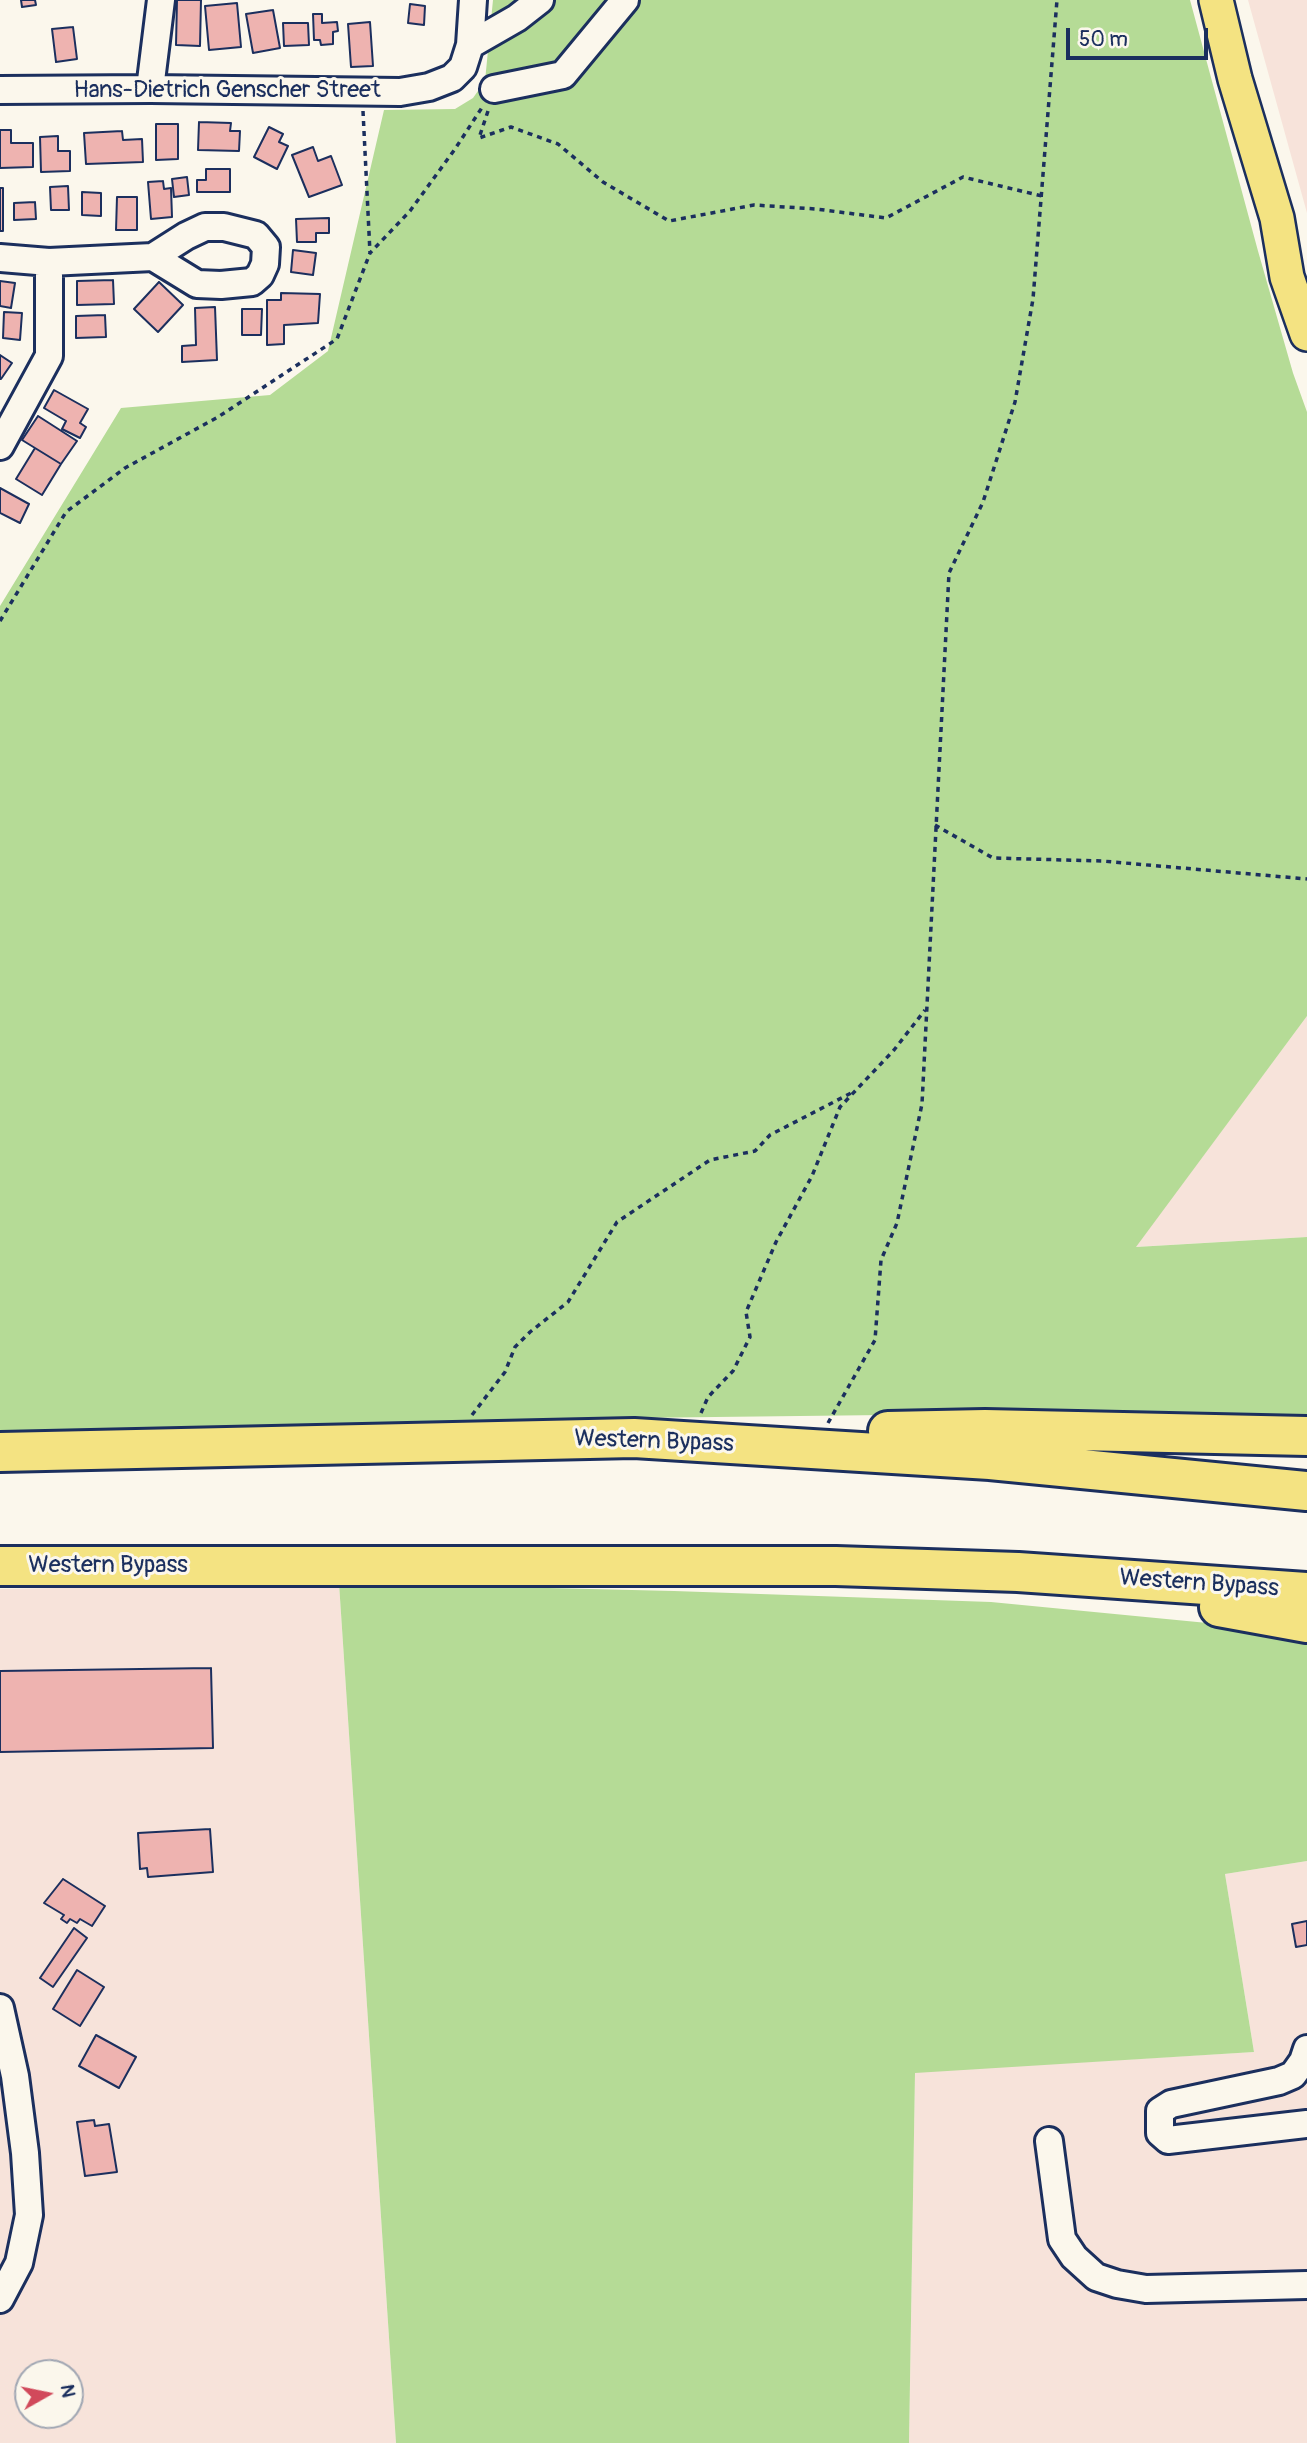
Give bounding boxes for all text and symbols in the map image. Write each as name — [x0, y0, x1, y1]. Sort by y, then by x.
scale bar — [1069, 14, 1211, 58]
text: 50 m — [1079, 26, 1128, 53]
street label: Hans-Dietrich Genscher Street — [73, 77, 381, 105]
street label: Western Bypass — [574, 1425, 734, 1459]
street label: Western Bypass — [28, 1552, 188, 1580]
street label: Western Bypass — [1118, 1564, 1280, 1604]
north arrow — [14, 2359, 84, 2429]
text: N — [55, 2383, 81, 2399]

